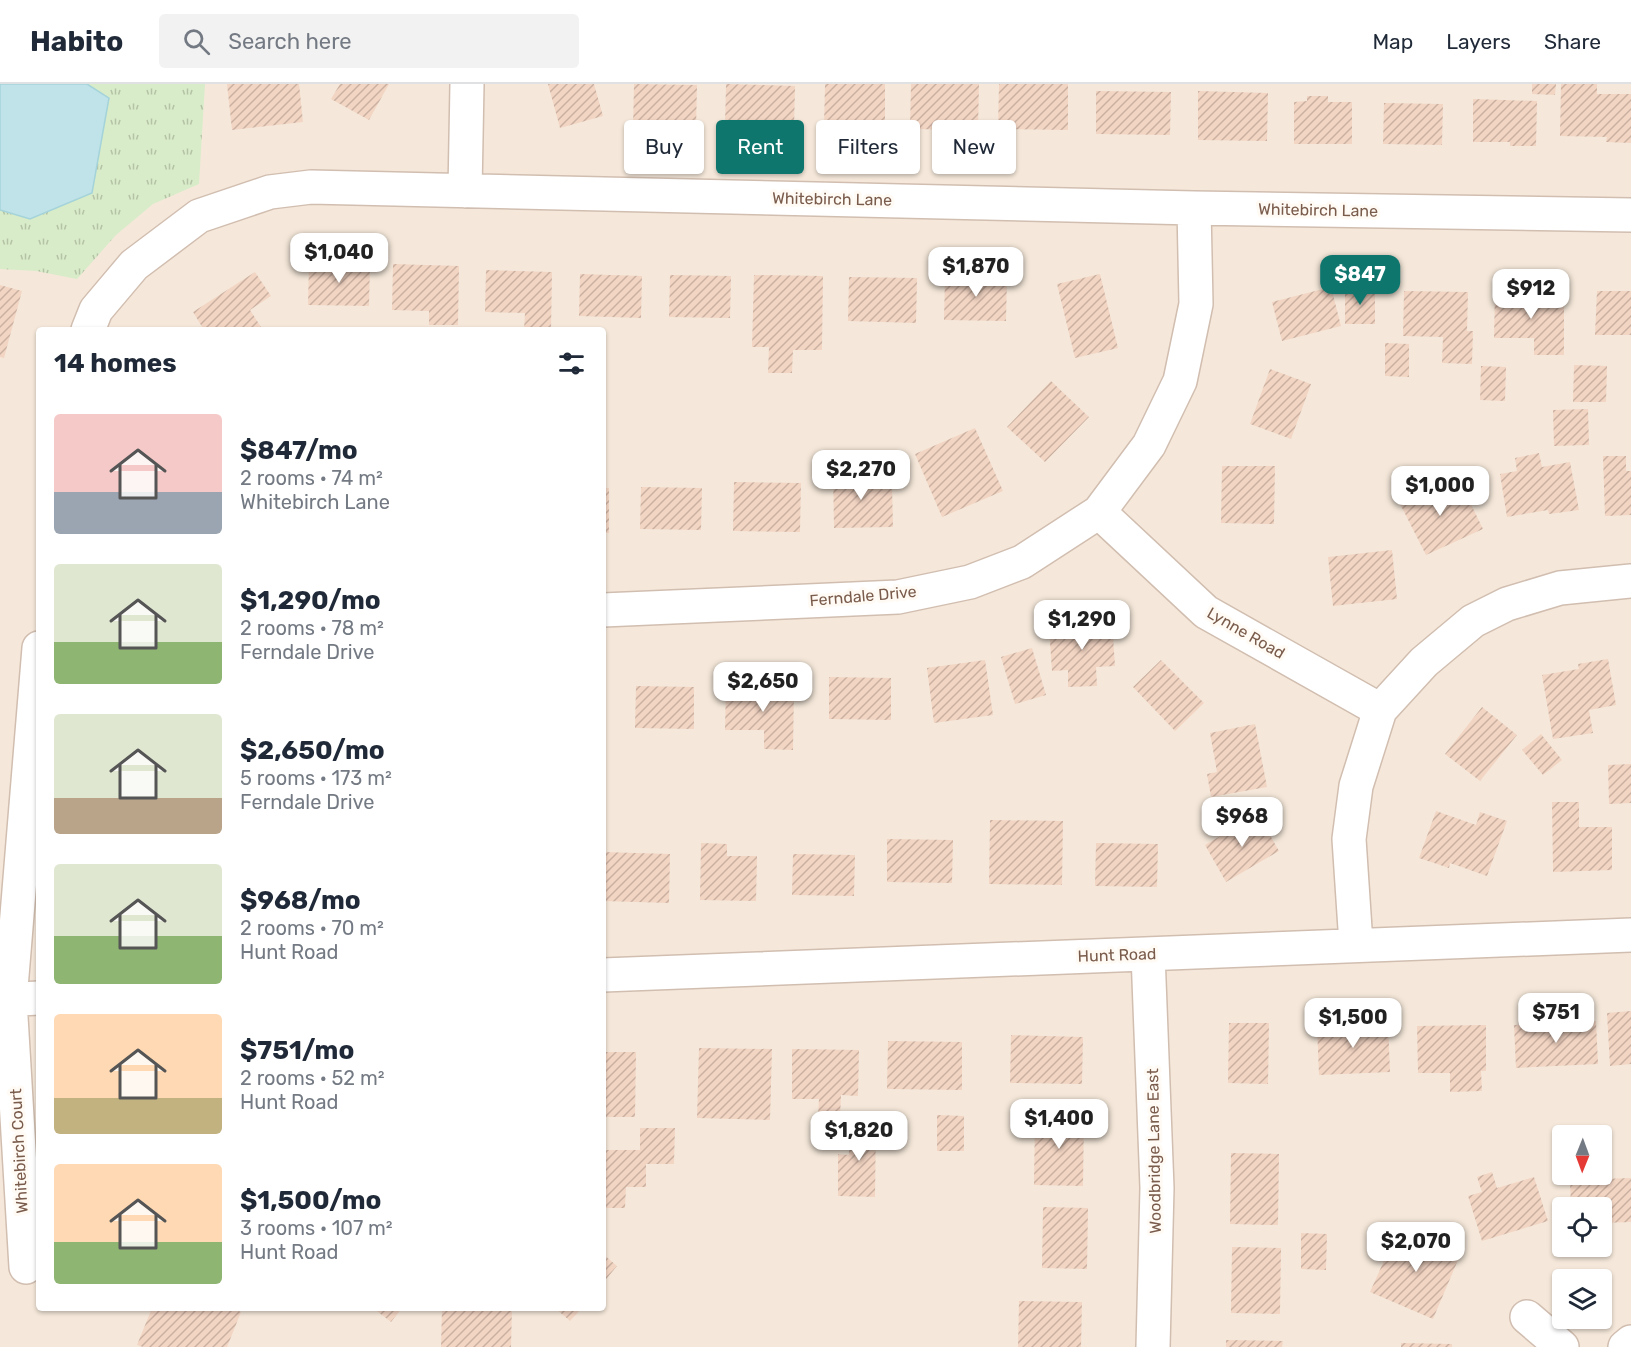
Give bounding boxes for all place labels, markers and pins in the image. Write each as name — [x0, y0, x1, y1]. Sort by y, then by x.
pin: $1,040 — [290, 233, 388, 284]
pin: $1,870 — [927, 247, 1025, 298]
pin: $847 — [1324, 255, 1396, 306]
pin: $912 — [1495, 269, 1567, 320]
pin: $2,270 — [812, 450, 910, 501]
pin: $1,000 — [1391, 466, 1489, 517]
pin: $1,290 — [1033, 600, 1131, 651]
pin: $2,650 — [714, 662, 812, 713]
pin: $968 — [1206, 797, 1278, 848]
pin: $751 — [1520, 993, 1592, 1044]
pin: $1,500 — [1304, 998, 1402, 1049]
pin: $1,400 — [1010, 1099, 1108, 1150]
pin: $1,820 — [810, 1111, 908, 1162]
pin: $2,070 — [1367, 1222, 1465, 1273]

